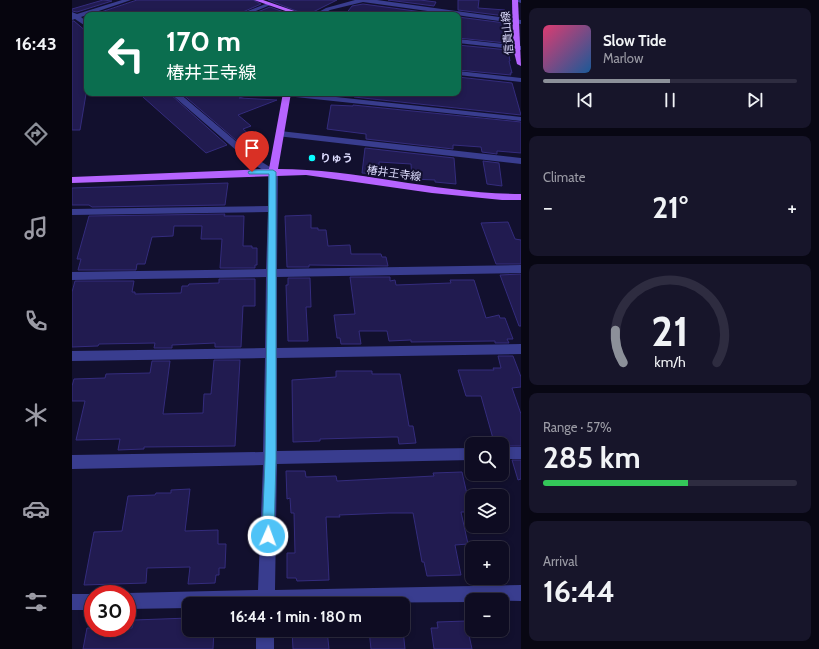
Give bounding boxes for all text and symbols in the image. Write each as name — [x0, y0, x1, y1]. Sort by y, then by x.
street label: 信貴山線 — [498, 10, 516, 56]
text: 170 m — [166, 24, 241, 58]
icon: left — [100, 28, 152, 80]
text: Slow Tide — [603, 32, 666, 50]
text: 16:43 — [15, 33, 57, 55]
text: Marlow — [603, 50, 643, 66]
text: 椿井王寺線 — [166, 62, 256, 84]
icon: previous — [574, 89, 596, 111]
icon: pause — [659, 89, 681, 111]
icon: next — [744, 89, 766, 111]
icon: directions — [22, 120, 50, 148]
pin — [235, 131, 269, 172]
icon: arrive — [241, 137, 263, 159]
place label: りゅう — [320, 151, 353, 165]
marker: りゅう — [307, 153, 317, 163]
street label: 椿井王寺線 — [366, 162, 422, 184]
text: Climate — [543, 169, 585, 185]
text: 21° — [652, 189, 688, 226]
text: − — [543, 194, 553, 221]
text: + — [787, 194, 797, 221]
icon: music — [22, 214, 50, 242]
text: 21 — [651, 305, 689, 355]
icon: phone — [22, 307, 50, 335]
text: km/h — [654, 352, 686, 370]
icon: climate — [22, 401, 50, 429]
text: Range · 57% — [543, 419, 612, 435]
map controls — [465, 437, 509, 637]
button: search — [465, 437, 509, 481]
text: 285 km — [543, 439, 640, 476]
button: layers — [465, 489, 509, 533]
icon: car — [22, 495, 50, 523]
position arrow — [247, 515, 289, 557]
button: + — [465, 541, 509, 585]
text: Arrival — [543, 553, 578, 569]
text: 16:44 — [543, 573, 615, 610]
speed limit sign: 30 — [84, 585, 136, 637]
icon: filters — [22, 588, 50, 616]
button: − — [465, 593, 509, 637]
text: 16:44 · 1 min · 180 m — [230, 608, 362, 626]

